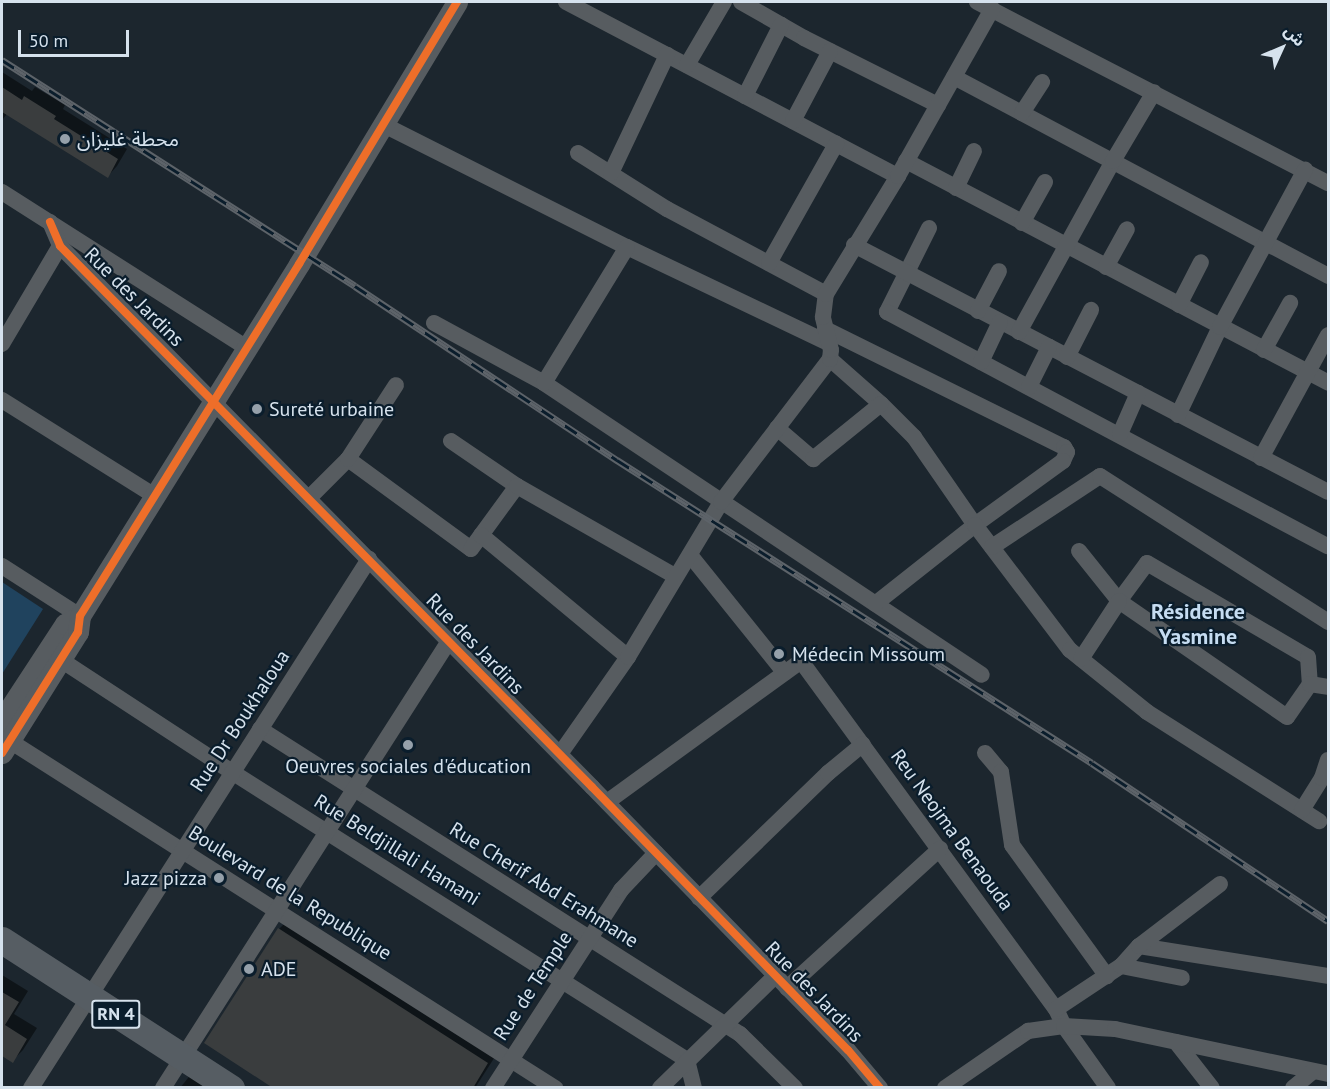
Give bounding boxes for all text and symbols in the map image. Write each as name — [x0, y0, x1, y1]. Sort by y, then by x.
scale bar — [21, 18, 132, 56]
north arrow — [1252, 18, 1312, 78]
text: ش — [1280, 21, 1310, 50]
text: 50 m — [29, 29, 68, 52]
place label: محطة غليزان — [77, 127, 179, 151]
marker: محطة غليزان — [58, 132, 72, 146]
street label: Rue des Jardins — [79, 242, 189, 352]
place label: Sureté urbaine — [269, 397, 394, 421]
marker: Sureté urbaine — [250, 402, 264, 416]
street label: Rue des Jardins — [421, 589, 529, 699]
district label: Résidence Yasmine — [1151, 598, 1245, 650]
place label: Médecin Missoum — [792, 642, 945, 666]
marker: Médecin Missoum — [770, 645, 788, 663]
street label: Rue Dr Boukhaloua — [185, 646, 295, 796]
marker: Oeuvres sociales d'éducation — [401, 738, 415, 752]
street label: Reu Neojma Benaouda — [886, 745, 1018, 915]
place label: Oeuvres sociales d'éducation — [285, 754, 531, 778]
street label: Rue Beldjillali Hamani — [310, 789, 484, 911]
street label: Rue Cherif Abd Erahmane — [445, 817, 643, 953]
street label: Boulevard de la Republique — [184, 821, 396, 965]
place label: Jazz pizza — [124, 866, 207, 890]
marker: Jazz pizza — [212, 871, 226, 885]
street label: Rue de Temple — [489, 927, 577, 1045]
street label: Rue des Jardins — [760, 937, 868, 1047]
place label: ADE — [261, 957, 296, 981]
marker: ADE — [242, 962, 256, 976]
road number: RN 4 — [90, 999, 142, 1029]

